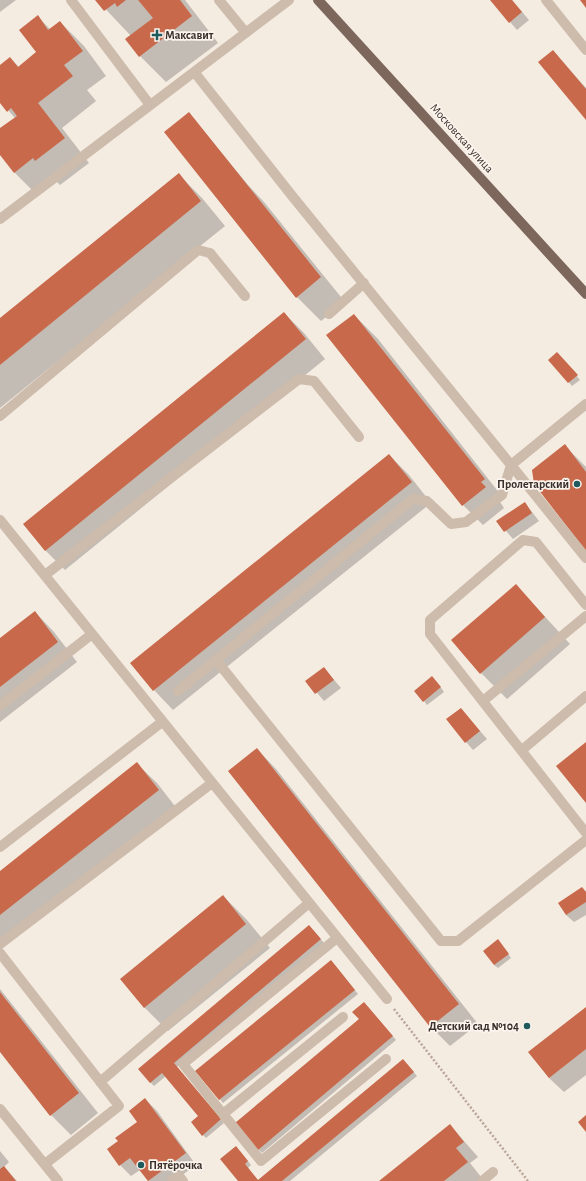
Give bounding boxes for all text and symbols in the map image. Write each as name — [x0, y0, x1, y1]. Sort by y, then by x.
place label: Максавит — [165, 29, 214, 41]
marker: Максавит — [152, 30, 162, 40]
street label: Московская улица — [427, 101, 496, 176]
place label: Пролетарский — [497, 478, 569, 490]
marker: Пролетарский — [572, 479, 582, 489]
place label: Детский сад №104 — [428, 1020, 519, 1032]
marker: Детский сад №104 — [522, 1021, 532, 1031]
place label: Пятёрочка — [149, 1159, 203, 1171]
marker: Пятёрочка — [136, 1160, 146, 1170]

